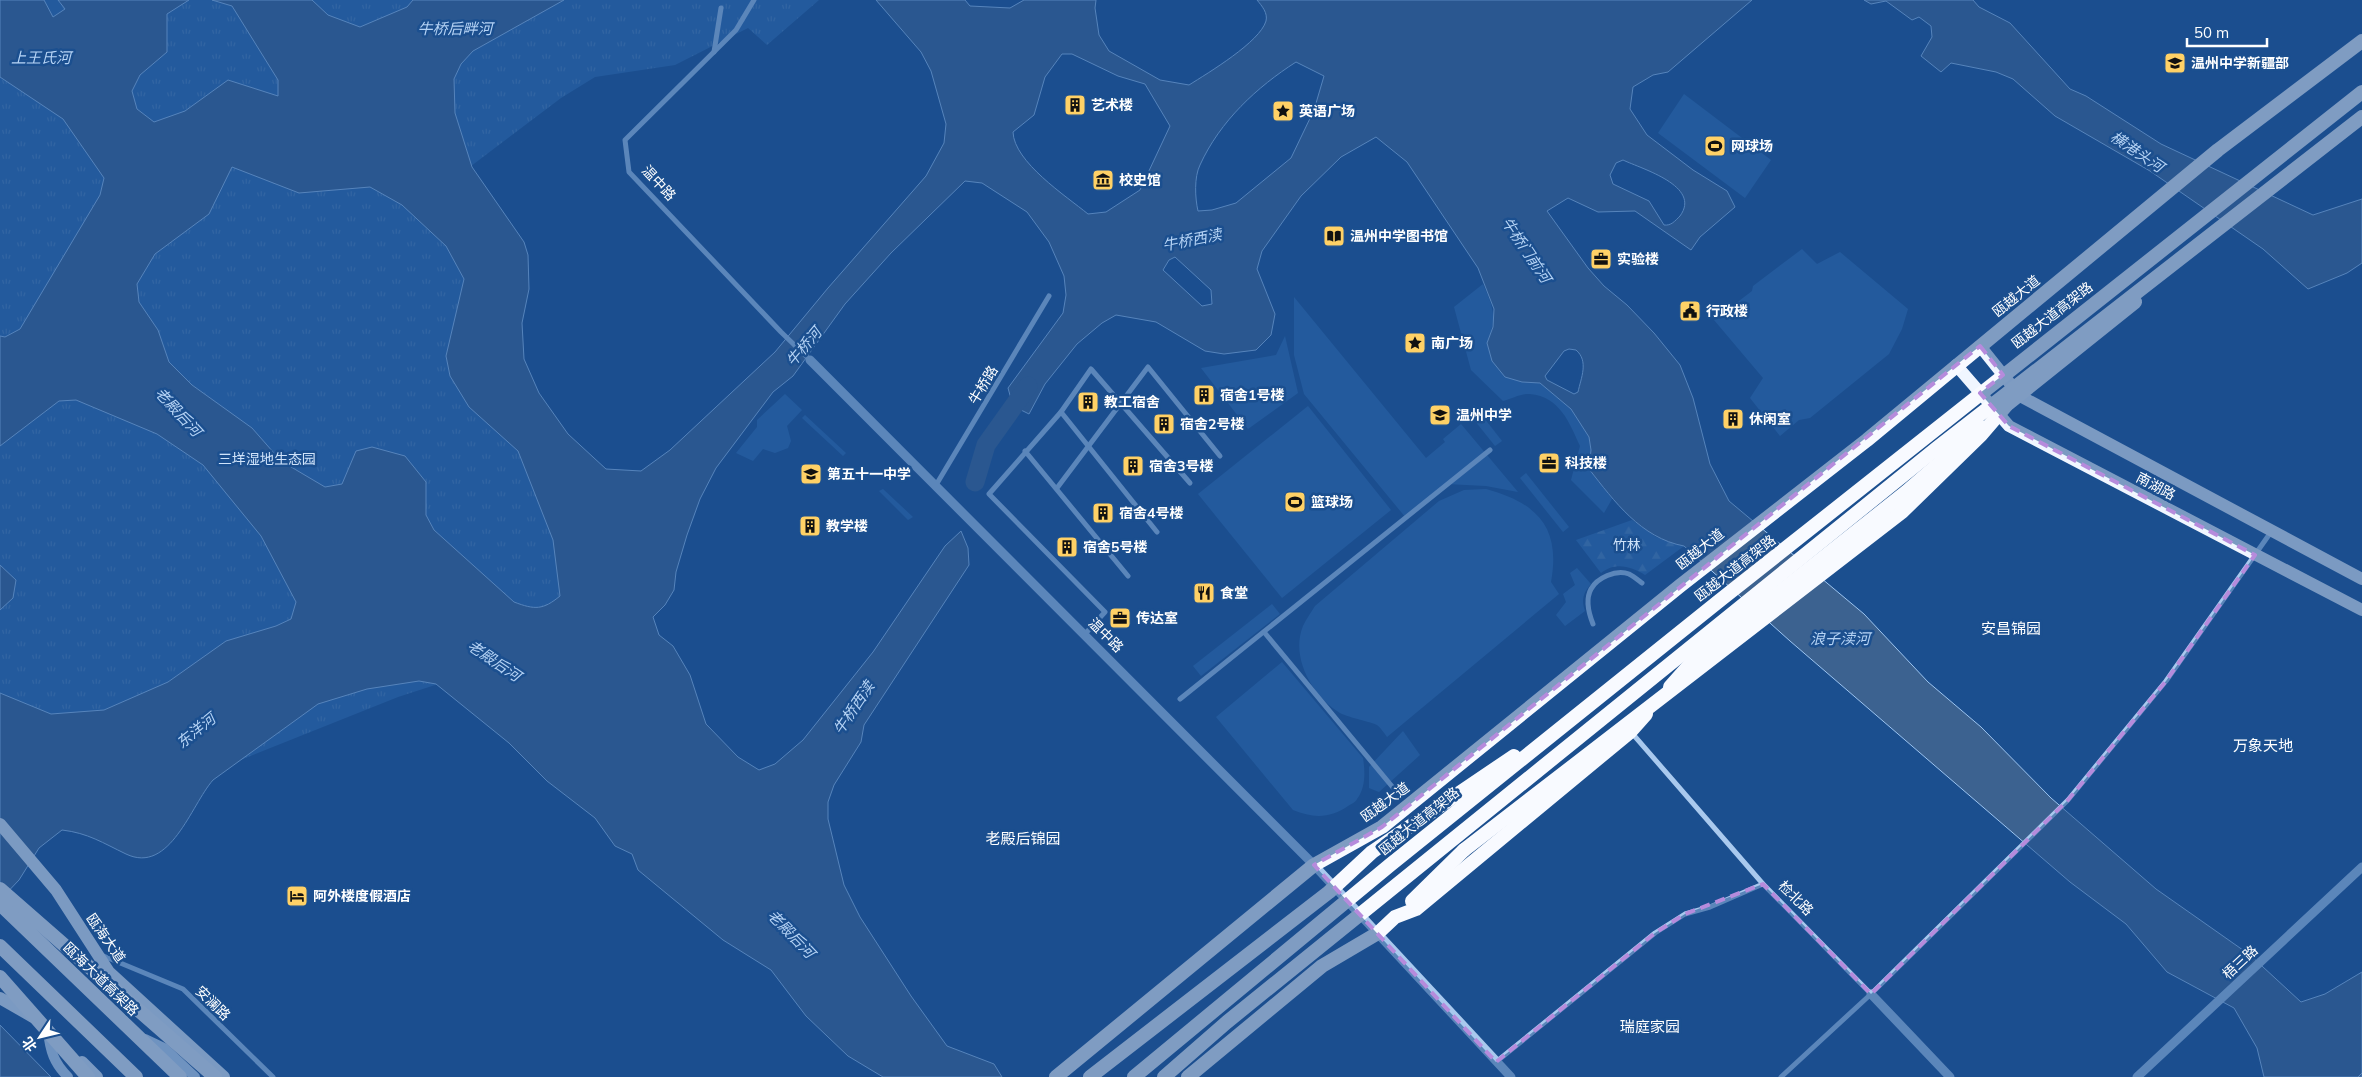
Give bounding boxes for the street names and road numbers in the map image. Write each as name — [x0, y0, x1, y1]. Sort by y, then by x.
street label: 温中路 — [638, 162, 680, 204]
street label: 瓯越大道 — [1989, 271, 2043, 321]
street label: 瓯越大道高架路 — [2008, 278, 2096, 352]
street label: 牛桥路 — [964, 362, 1002, 408]
street label: 南湖路 — [2133, 468, 2179, 504]
street label: 瓯越大道 — [1672, 525, 1728, 573]
street label: 瓯越大道高架路 — [1691, 531, 1779, 605]
street label: 温中路 — [1085, 614, 1127, 656]
street label: 瓯越大道 — [1357, 778, 1413, 826]
street label: 瓯越大道高架路 — [1375, 783, 1463, 859]
street label: 检北路 — [1775, 877, 1817, 919]
street label: 瓯海大道 — [83, 910, 129, 966]
street label: 瓯海大道高架路 — [60, 938, 142, 1020]
street label: 梧三路 — [2219, 941, 2261, 983]
street label: 安澜路 — [192, 982, 234, 1024]

